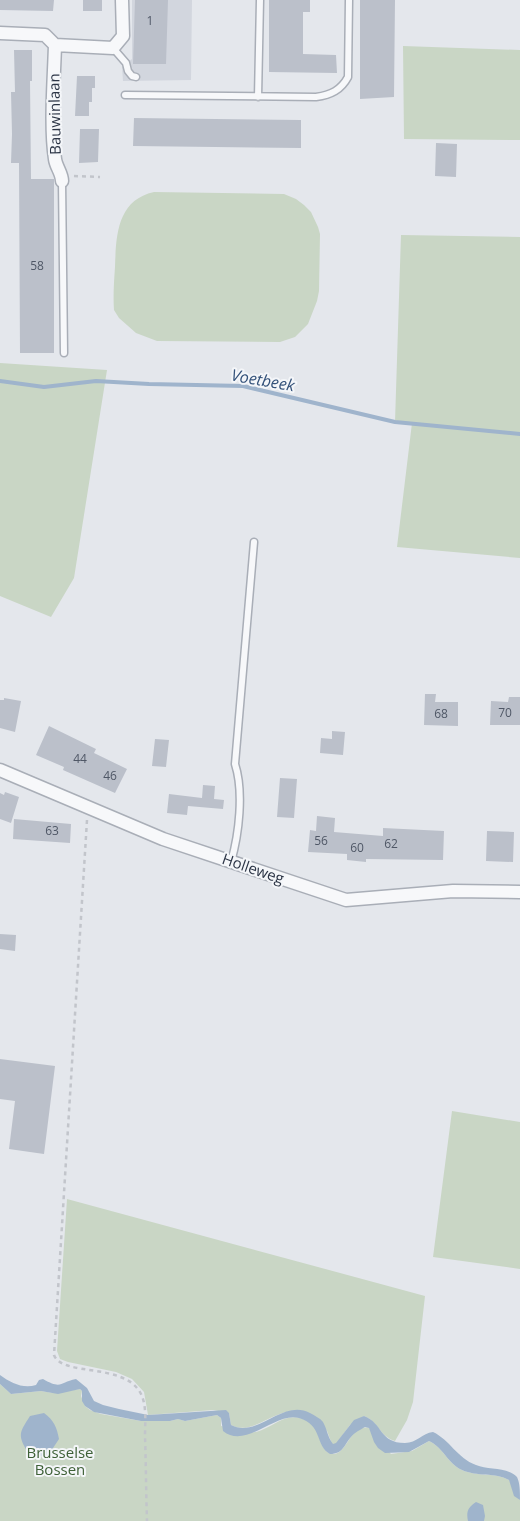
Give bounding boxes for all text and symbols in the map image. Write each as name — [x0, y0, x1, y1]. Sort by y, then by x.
house number: 1 — [147, 12, 153, 29]
street label: Bauwinlaan — [43, 73, 65, 155]
house number: 58 — [30, 257, 44, 274]
water label: Voetbeek — [230, 364, 298, 397]
house number: 70 — [498, 704, 512, 721]
house number: 68 — [434, 705, 448, 722]
house number: 44 — [73, 750, 87, 767]
house number: 46 — [103, 767, 117, 784]
house number: 63 — [45, 822, 59, 839]
house number: 56 — [314, 832, 328, 849]
house number: 62 — [384, 835, 398, 852]
house number: 60 — [350, 839, 364, 856]
street label: Holleweg — [220, 848, 287, 888]
park label: Brusselse Bossen — [26, 1442, 94, 1479]

